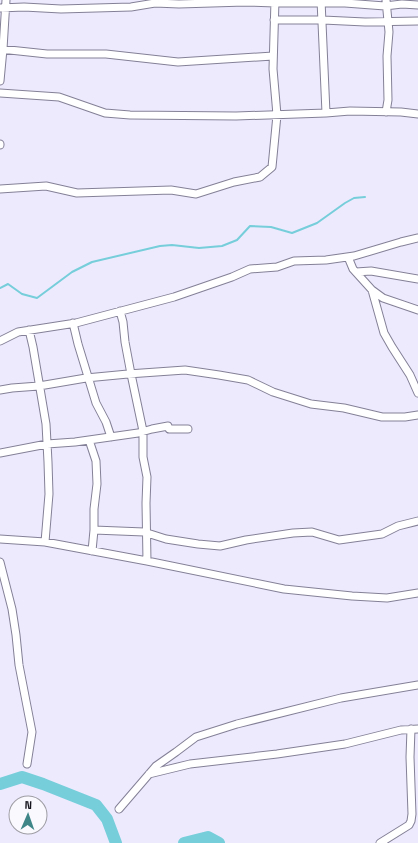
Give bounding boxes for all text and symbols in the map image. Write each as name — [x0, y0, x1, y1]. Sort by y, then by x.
north arrow — [8, 795, 48, 835]
text: N — [24, 798, 32, 812]

